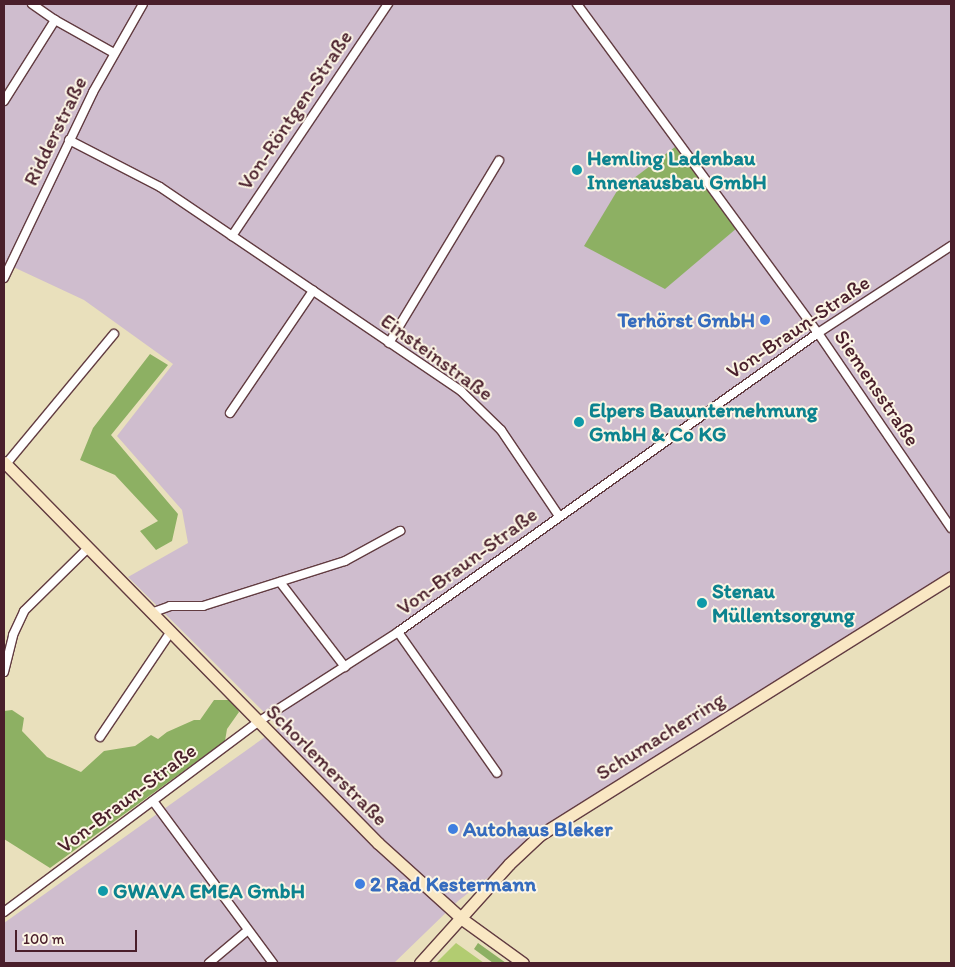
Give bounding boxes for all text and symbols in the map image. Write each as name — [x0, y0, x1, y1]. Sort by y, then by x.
street label: Von-Röntgen-Straße — [232, 25, 358, 195]
street label: Ridderstraße — [18, 72, 92, 190]
place label: Hemling Ladenbau Innenausbau GmbH — [587, 145, 767, 195]
marker: Hemling Ladenbau Innenausbau GmbH — [571, 164, 583, 176]
street label: Von-Braun-Straße — [722, 270, 874, 384]
place label: Terhörst GmbH — [618, 307, 755, 333]
street label: Einsteinstraße — [376, 308, 498, 406]
marker: Terhörst GmbH — [759, 314, 771, 326]
street label: Siemensstraße — [829, 325, 925, 451]
place label: Elpers Bauunternehmung GmbH & Co KG — [589, 397, 819, 447]
marker: Elpers Bauunternehmung GmbH & Co KG — [573, 416, 585, 428]
street label: Von-Braun-Straße — [392, 502, 542, 620]
place label: Stenau Müllentsorgung — [712, 578, 855, 628]
marker: Stenau Müllentsorgung — [696, 597, 708, 609]
street label: Schumacherring — [591, 686, 729, 786]
street label: Schorlemerstraße — [261, 699, 393, 831]
street label: Von-Braun-Straße — [53, 738, 201, 858]
place label: Autohaus Bleker — [463, 816, 612, 842]
marker: Autohaus Bleker — [447, 823, 459, 835]
place label: 2 Rad Kestermann — [370, 871, 536, 897]
place label: GWAVA EMEA GmbH — [113, 878, 305, 904]
marker: 2 Rad Kestermann — [354, 878, 366, 890]
marker: GWAVA EMEA GmbH — [97, 885, 109, 897]
scale bar — [18, 920, 140, 952]
text: 100 m — [23, 930, 64, 948]

